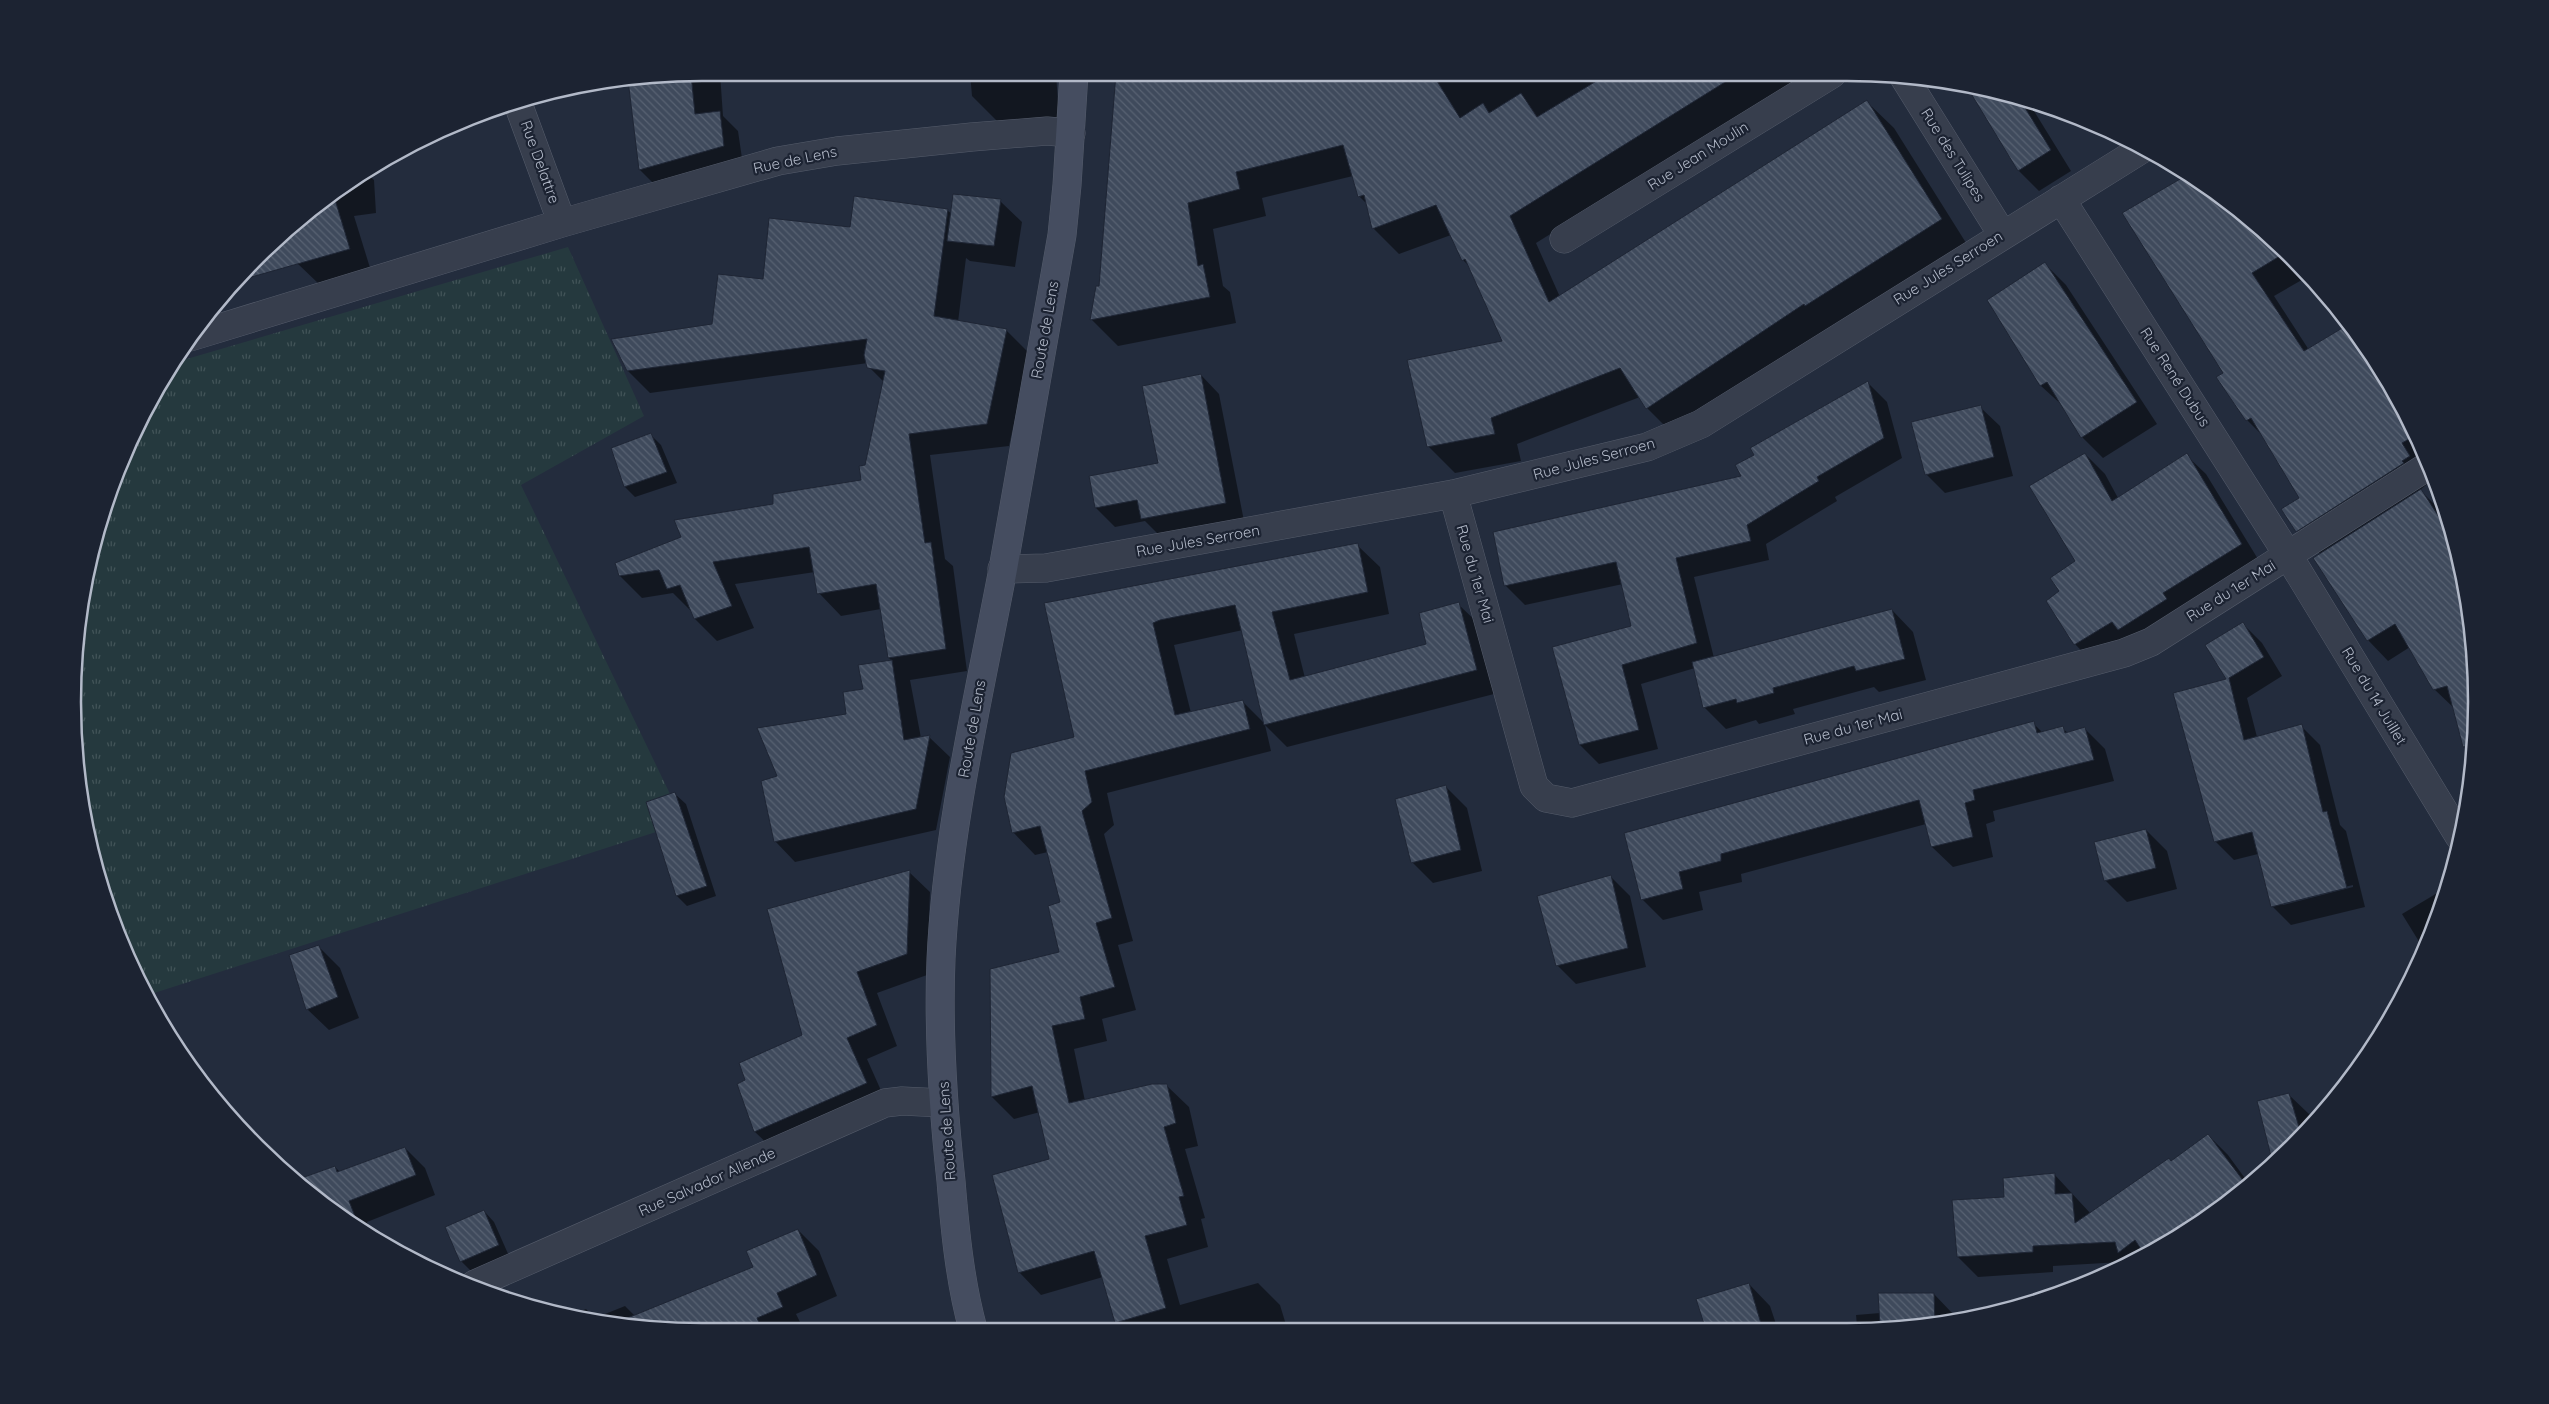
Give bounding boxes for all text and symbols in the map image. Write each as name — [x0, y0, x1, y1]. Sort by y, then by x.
street label: Rue des Tulipes — [1917, 104, 1990, 205]
street label: Rue Jean Moulin — [1644, 117, 1752, 194]
street label: Rue Delattre — [517, 118, 564, 206]
street label: Rue de Lens — [751, 141, 838, 178]
street label: Rue Jules Serroen — [1890, 226, 2006, 309]
street label: Route de Lens — [1027, 280, 1062, 380]
street label: Rue René Dubus — [2136, 323, 2215, 430]
street label: Rue Jules Serroen — [1531, 433, 1657, 484]
street label: Rue Jules Serroen — [1135, 520, 1261, 561]
street label: Rue du 1er Mai — [1452, 522, 1499, 625]
street label: Rue du 1er Mai — [2183, 556, 2279, 626]
street label: Rue du 14 Juillet — [2338, 643, 2411, 748]
street label: Route de Lens — [954, 679, 989, 779]
street label: Rue du 1er Mai — [1801, 704, 1904, 749]
street label: Route de Lens — [934, 1081, 959, 1181]
street label: Rue Salvador Allende — [635, 1143, 778, 1220]

